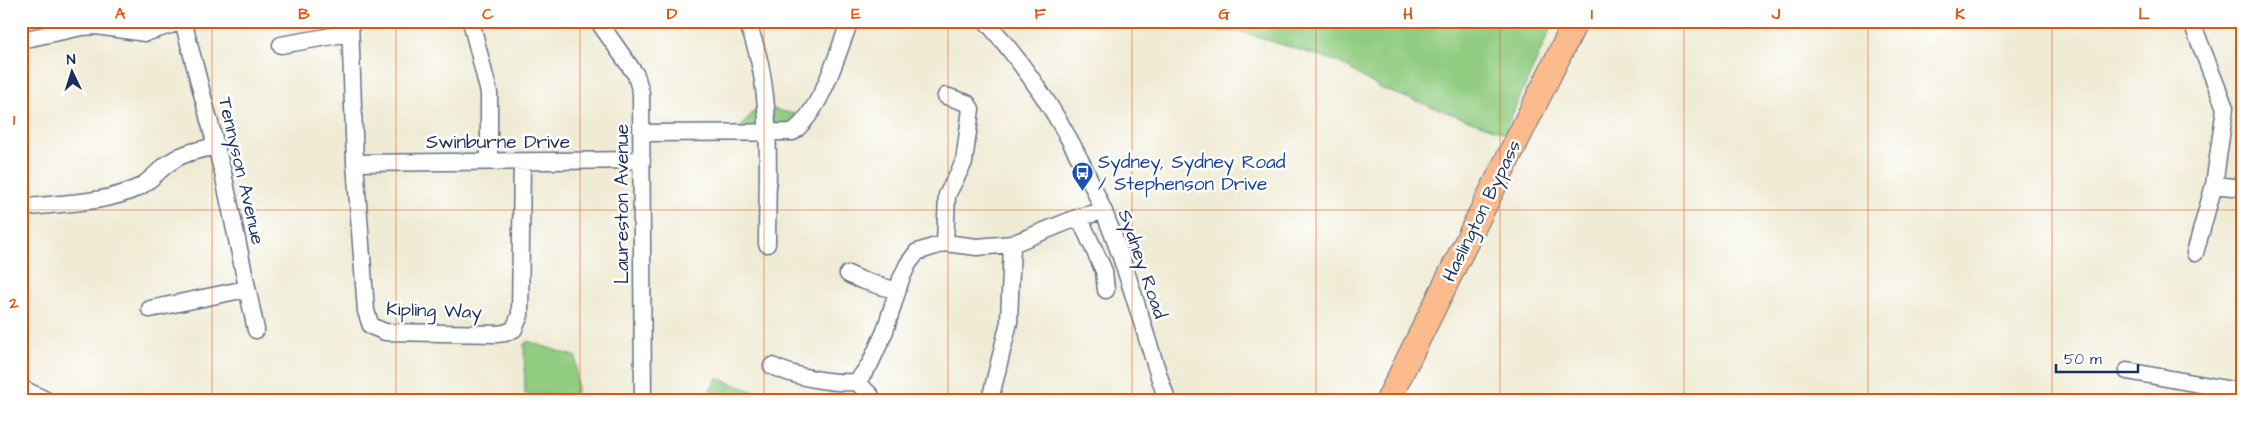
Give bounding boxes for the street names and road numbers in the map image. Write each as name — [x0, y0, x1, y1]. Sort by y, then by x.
street label: Tennyson Avenue — [210, 95, 271, 248]
street label: Laureston Avenue — [609, 124, 636, 284]
street label: Swinburne Drive — [426, 129, 570, 156]
street label: Haslington Bypass — [1436, 136, 1529, 287]
street label: Sydney Road — [1110, 206, 1173, 323]
street label: Kipling Way — [386, 296, 483, 327]

